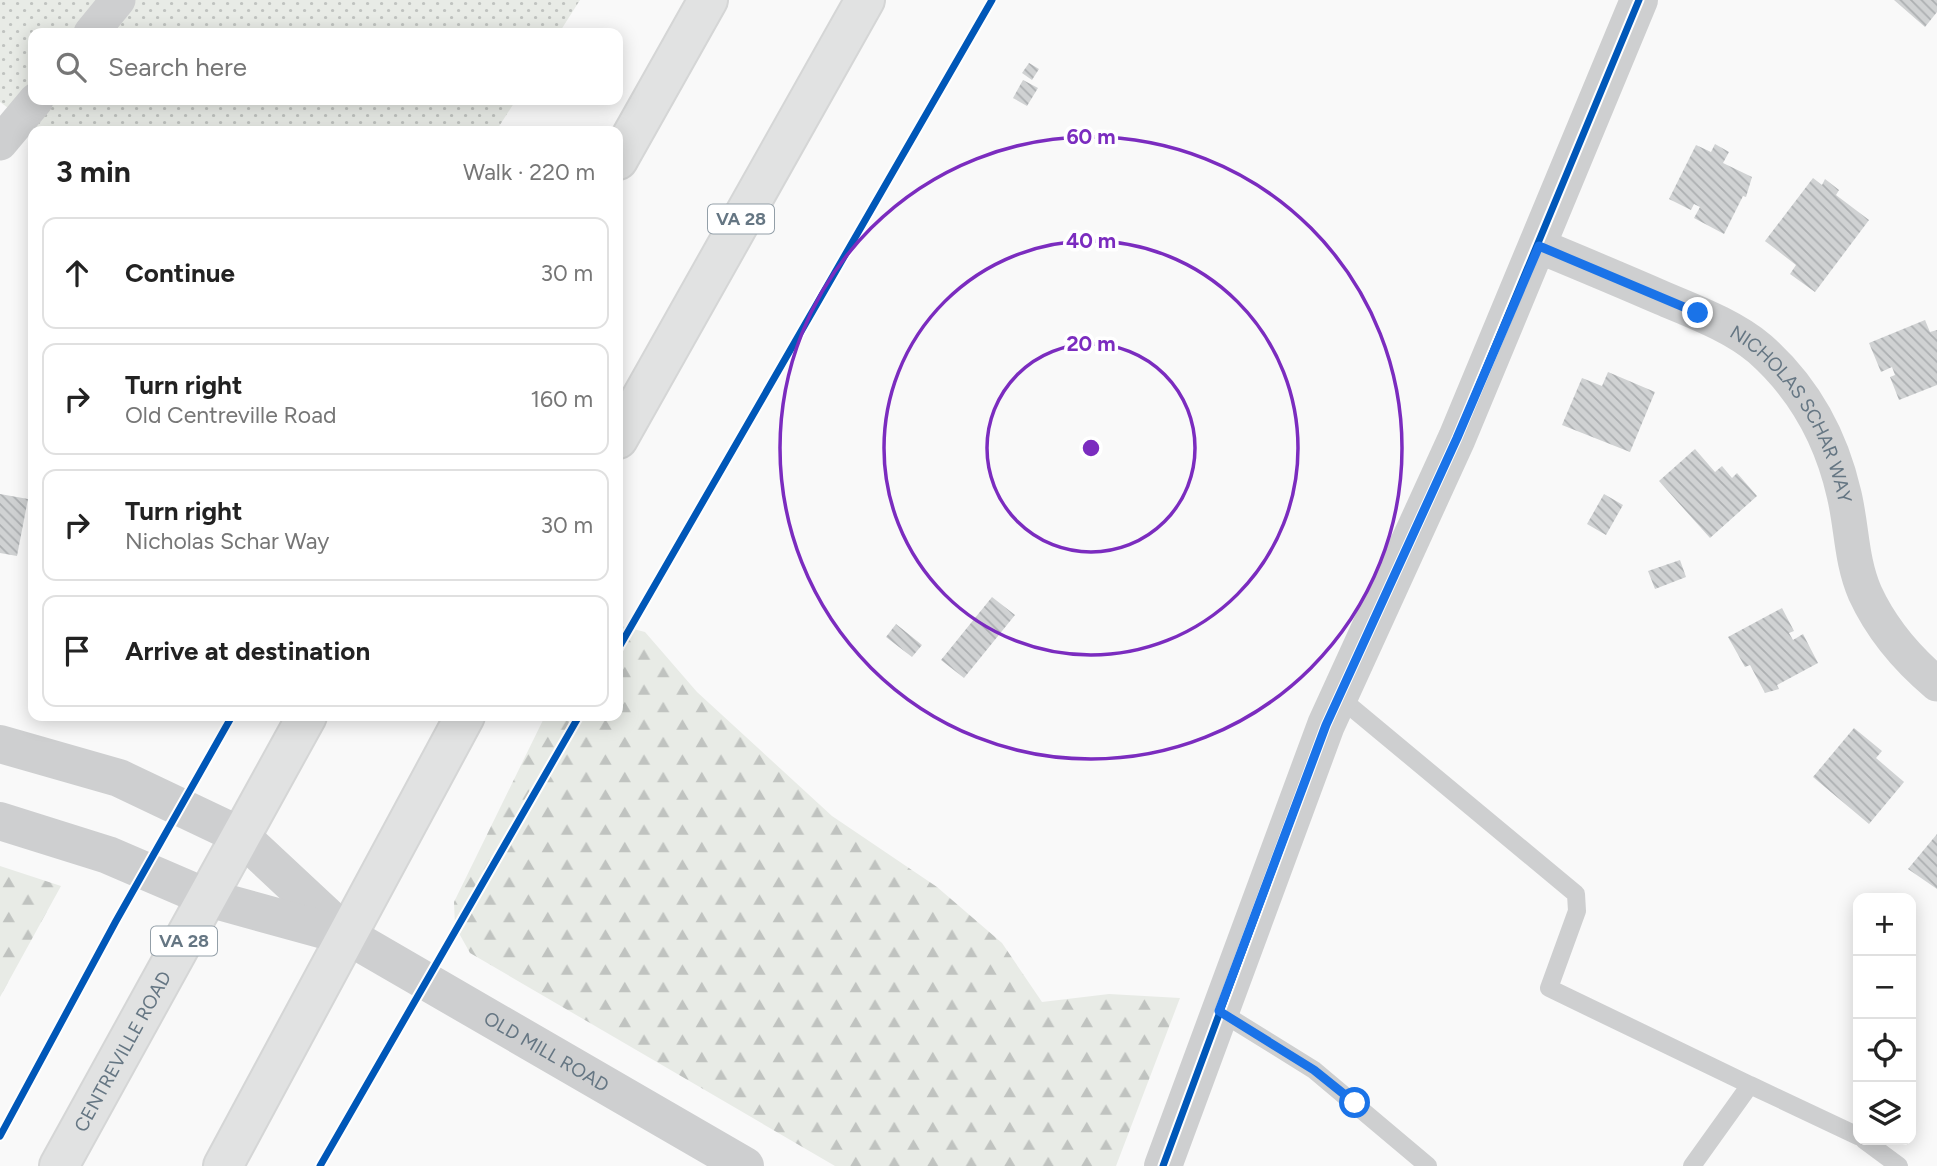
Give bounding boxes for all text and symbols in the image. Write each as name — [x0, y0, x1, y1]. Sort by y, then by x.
search box — [28, 28, 623, 105]
icon: search — [52, 48, 90, 86]
text: Search here — [108, 51, 247, 83]
text: 60 m — [1066, 124, 1116, 149]
text: 3 min — [56, 153, 131, 190]
text: Walk · 220 m — [463, 158, 595, 186]
road number: VA 28 — [708, 204, 774, 233]
text: 40 m — [1066, 228, 1116, 253]
icon: ahead — [58, 254, 96, 292]
text: Continue — [125, 257, 235, 289]
text: 30 m — [540, 259, 593, 287]
route end — [1682, 297, 1713, 328]
street label: NICHOLAS SCHAR WAY — [1726, 320, 1857, 505]
text: 20 m — [1066, 331, 1116, 356]
text: Turn right — [125, 369, 242, 401]
icon: right — [58, 380, 96, 418]
text: 160 m — [530, 385, 593, 413]
text: Old Centreville Road — [125, 401, 336, 429]
centre of rings — [1079, 436, 1103, 460]
text: Turn right — [125, 495, 242, 527]
icon: right — [58, 506, 96, 544]
text: 30 m — [540, 511, 593, 539]
text: Nicholas Schar Way — [125, 527, 329, 555]
icon: arrive — [58, 632, 96, 670]
text: Arrive at destination — [125, 635, 370, 667]
map controls — [1853, 893, 1916, 1145]
button: + — [1853, 893, 1916, 956]
road number: VA 28 — [151, 926, 217, 956]
button: − — [1853, 956, 1916, 1019]
street label: CENTREVILLE ROAD — [69, 967, 176, 1136]
street label: OLD MILL ROAD — [480, 1006, 613, 1096]
button: locate — [1853, 1019, 1916, 1082]
button: layers — [1853, 1082, 1916, 1145]
route start — [1339, 1087, 1370, 1118]

